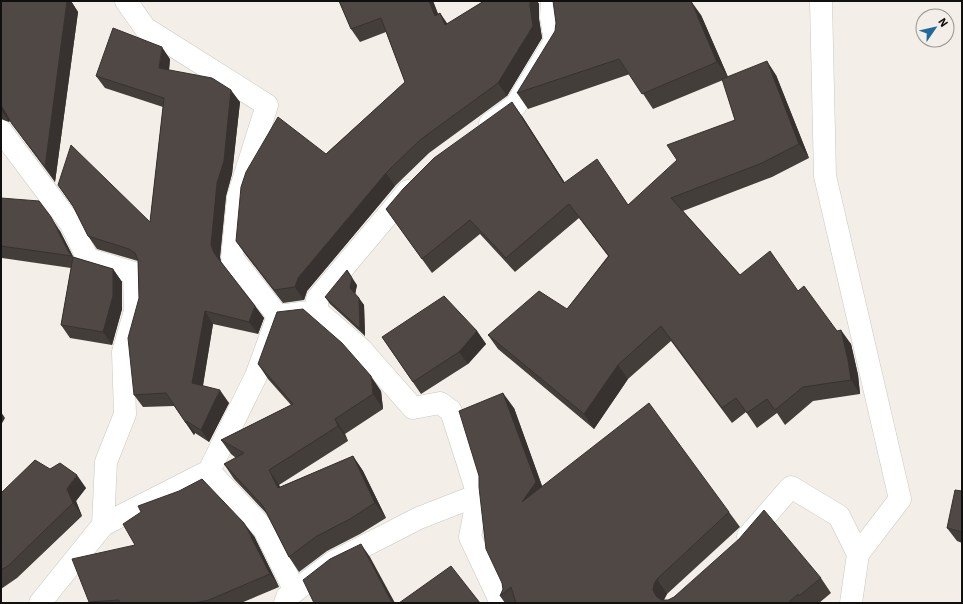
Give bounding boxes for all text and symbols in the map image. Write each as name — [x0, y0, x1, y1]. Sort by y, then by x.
north arrow — [915, 8, 955, 48]
text: N — [935, 15, 951, 30]

